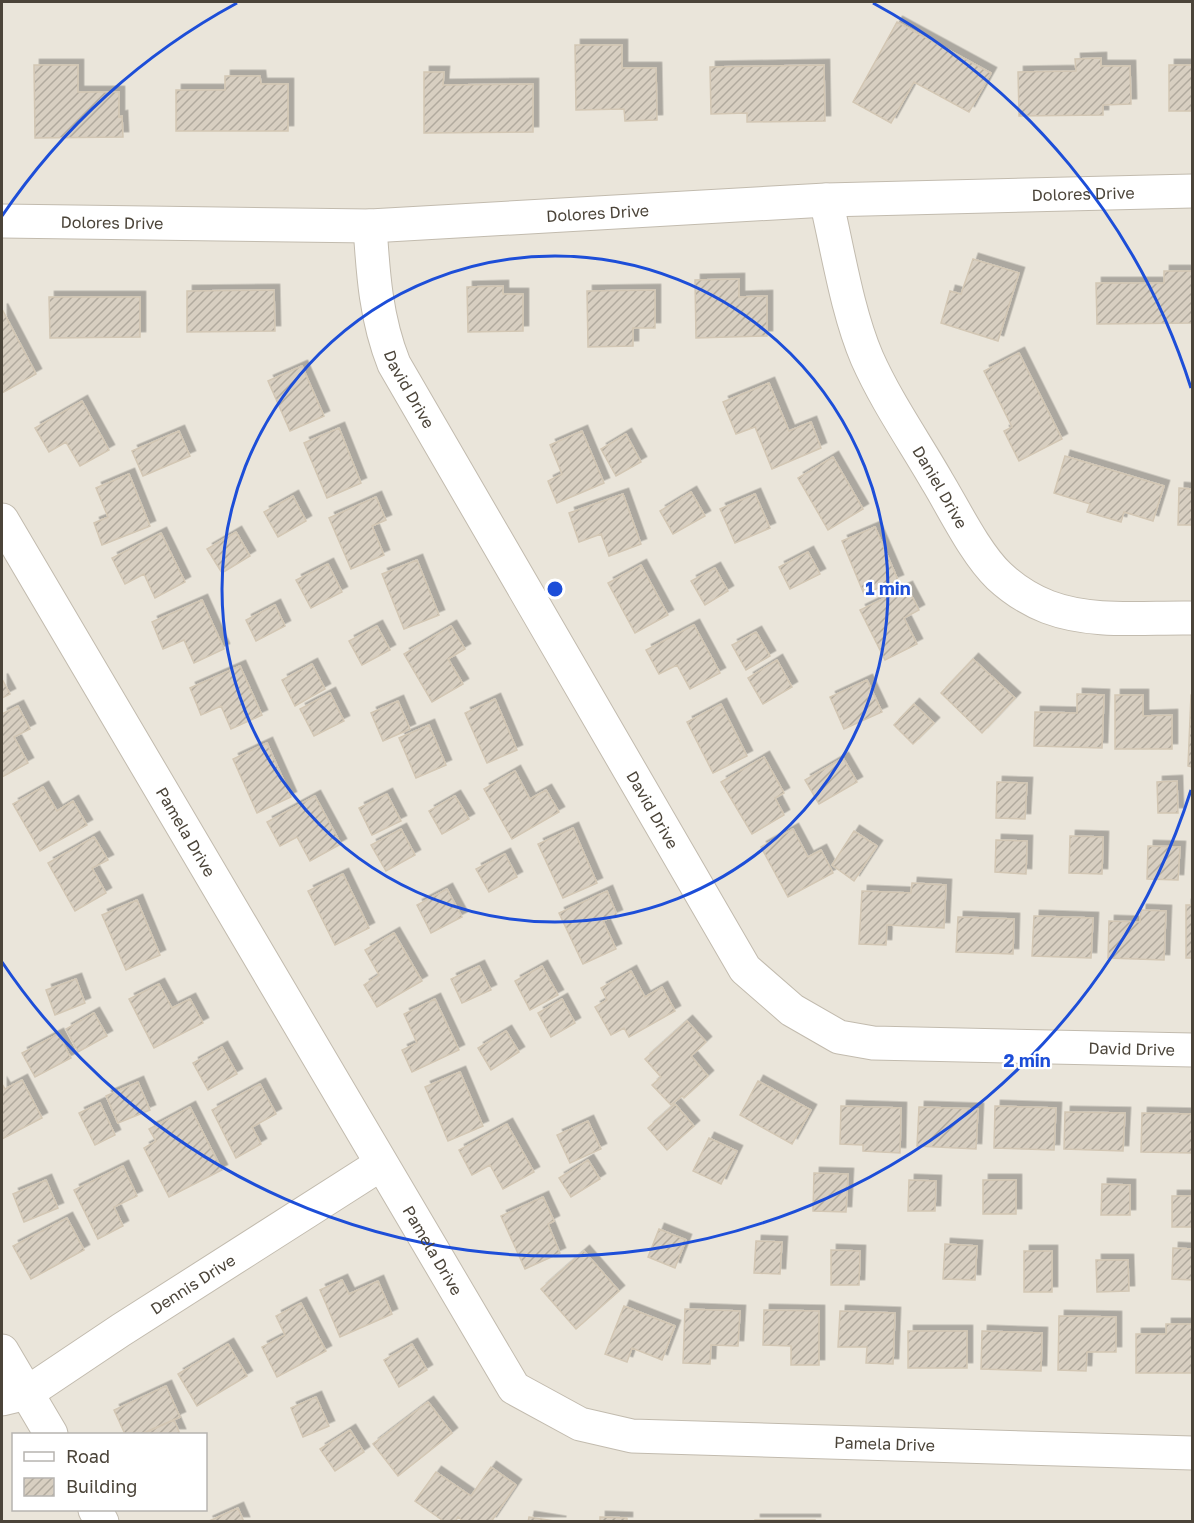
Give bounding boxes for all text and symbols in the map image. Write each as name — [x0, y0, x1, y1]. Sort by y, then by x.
street label: Dolores Drive — [1031, 182, 1135, 205]
street label: Dolores Drive — [546, 200, 650, 226]
street label: Dolores Drive — [60, 212, 164, 233]
street label: David Drive — [380, 347, 439, 432]
street label: Daniel Drive — [908, 442, 972, 532]
text: 1 min — [865, 577, 911, 599]
centre of rings — [545, 579, 565, 599]
street label: David Drive — [622, 767, 683, 852]
street label: Pamela Drive — [152, 783, 220, 880]
street label: David Drive — [1088, 1038, 1175, 1060]
text: 2 min — [1003, 1049, 1051, 1071]
street label: Pamela Drive — [399, 1202, 467, 1299]
street label: Dennis Drive — [147, 1250, 239, 1319]
street label: Pamela Drive — [834, 1432, 935, 1455]
legend — [12, 1433, 207, 1511]
text: Road — [66, 1445, 110, 1467]
text: Building — [66, 1475, 137, 1497]

